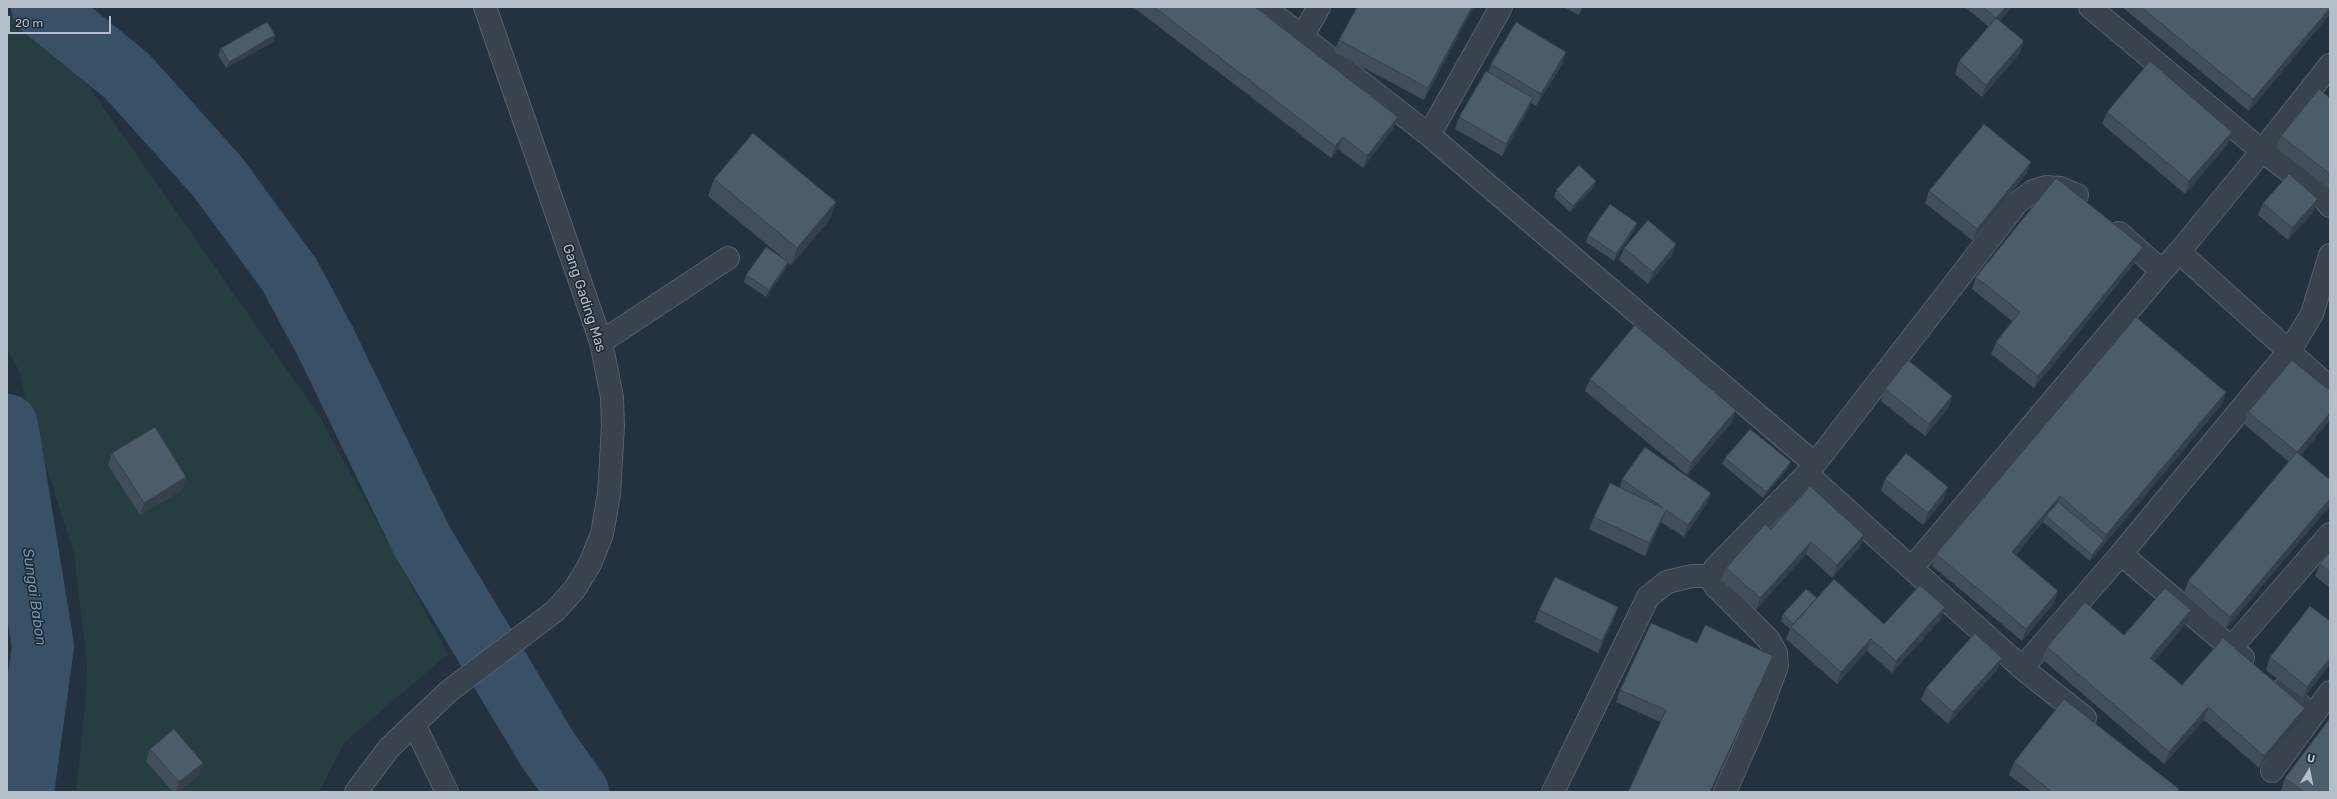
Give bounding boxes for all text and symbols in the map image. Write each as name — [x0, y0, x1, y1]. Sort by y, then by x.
scale bar — [10, 8, 113, 34]
text: 20 m — [15, 16, 43, 30]
street label: Gang Gading Mas — [559, 242, 609, 354]
water label: Sungai Babon — [18, 547, 50, 647]
north arrow — [2289, 751, 2329, 791]
text: U — [2306, 752, 2316, 766]

